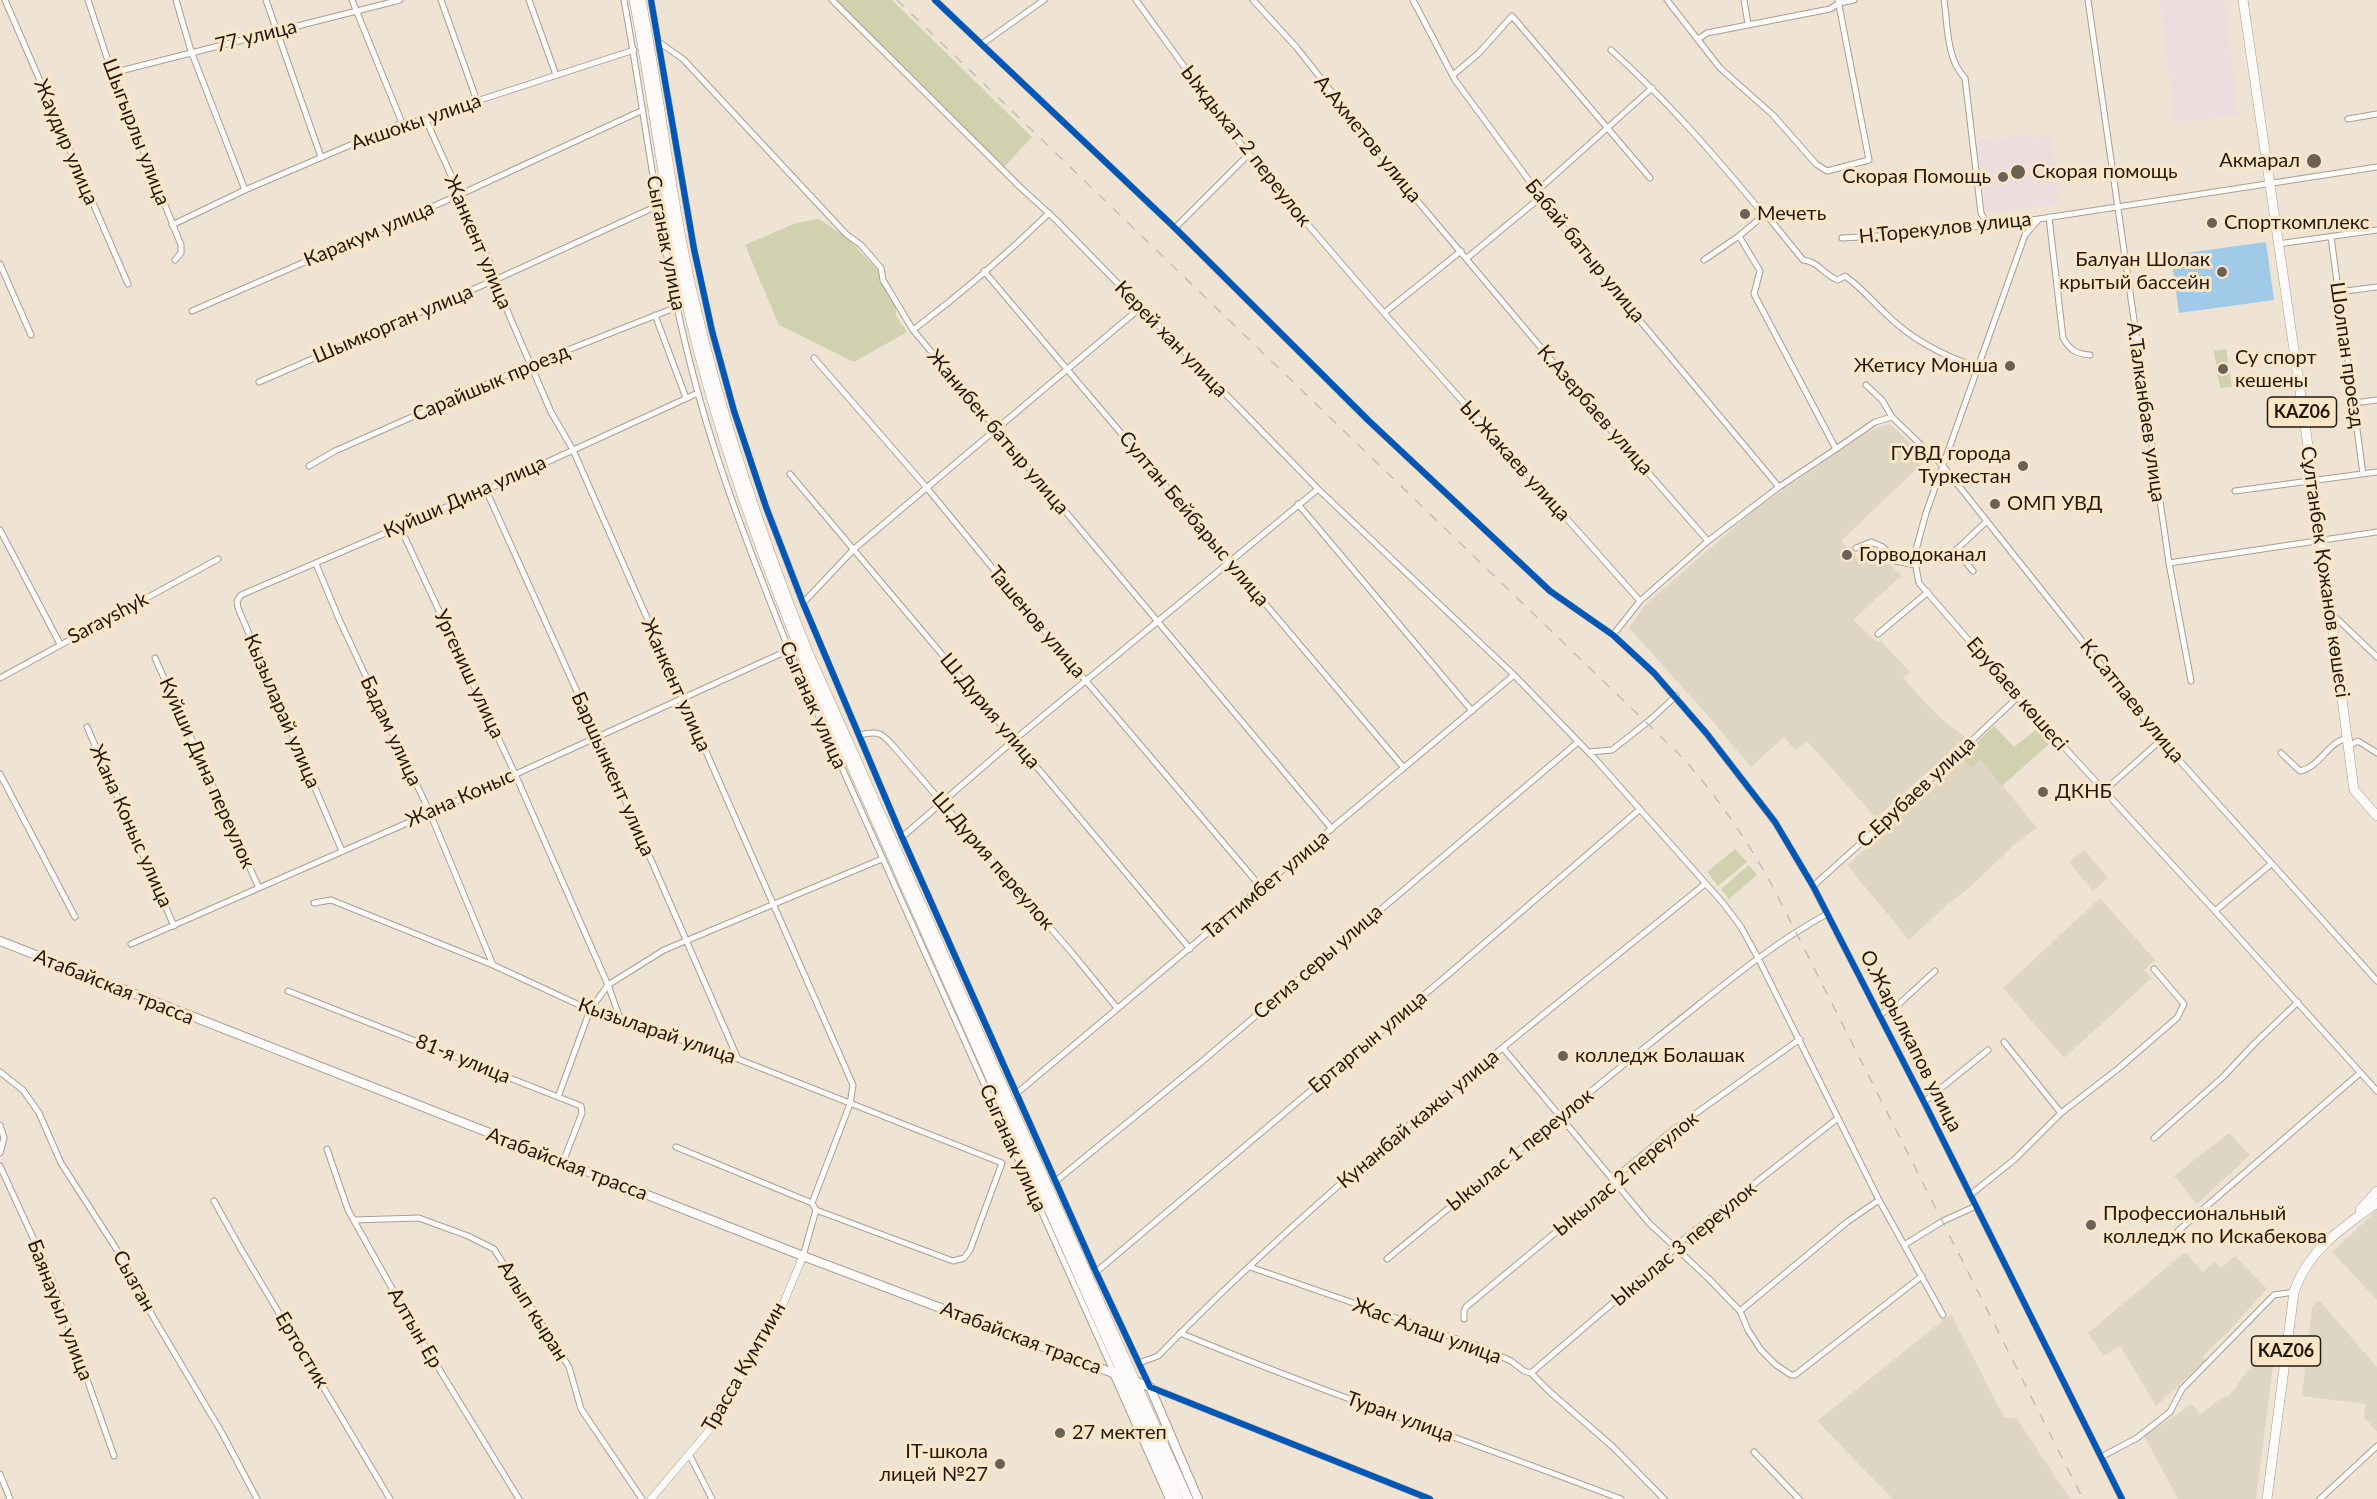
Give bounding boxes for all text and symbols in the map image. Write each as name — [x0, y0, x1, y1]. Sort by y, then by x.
street label: 77 улица — [213, 14, 299, 58]
street label: Шыгырлы улица — [97, 55, 175, 209]
street label: Ыждыхат 2 переулок — [1176, 61, 1316, 231]
street label: А.Ахметов улица — [1309, 70, 1427, 208]
street label: Жаудир улица — [29, 75, 103, 209]
street label: Акшокы улица — [348, 88, 484, 156]
place label: Акмарал — [2219, 149, 2300, 173]
marker: Акмарал — [2305, 152, 2323, 170]
place label: Скорая помощь — [2032, 160, 2178, 184]
marker: Скорая помощь — [2009, 163, 2027, 181]
place label: Скорая Помощь — [1842, 165, 1991, 189]
marker: Скорая Помощь — [1996, 170, 2010, 184]
street label: Жанкент улица — [439, 171, 517, 313]
street label: Сыганак улица — [641, 173, 691, 313]
street label: Бабай батыр улица — [1520, 175, 1650, 327]
street label: Каракум улица — [300, 196, 438, 272]
place label: Мечеть — [1757, 202, 1826, 226]
marker: Мечеть — [1738, 207, 1752, 221]
street label: Н.Торекулов улица — [1857, 207, 2033, 249]
place label: Спорткомплекс — [2224, 211, 2369, 235]
marker: Спорткомплекс — [2205, 216, 2219, 230]
place label: Балуан Шолак крытый бассейн — [2059, 248, 2210, 295]
marker: Балуан Шолак крытый бассейн — [2215, 265, 2229, 279]
street label: Керей хан улица — [1109, 276, 1233, 402]
street label: Шымкорган улица — [309, 279, 477, 369]
street label: Шолпан проезд — [2325, 280, 2369, 430]
street label: А.Талканбаев улица — [2121, 321, 2171, 503]
street label: Сарайшык проезд — [409, 339, 573, 427]
street label: К.Азербаев улица — [1532, 340, 1658, 480]
street label: Жанибек батыр улица — [922, 345, 1074, 519]
place label: Су спорт кешены — [2235, 346, 2317, 393]
place label: Жетису Монша — [1854, 354, 1998, 378]
marker: Жетису Монша — [2003, 359, 2017, 373]
marker: Су спорт кешены — [2216, 362, 2230, 376]
street label: Ы.Жакаев улица — [1455, 396, 1575, 526]
road number: KАZ06 — [2268, 397, 2336, 427]
street label: Султан Бейбарыс улица — [1114, 426, 1274, 612]
place label: ГУВД города Туркестан — [1891, 442, 2011, 489]
street label: Сұлтанбек Қожанов көшесі — [2295, 445, 2355, 699]
street label: Куйши Дина улица — [380, 450, 550, 544]
marker: ГУВД города Туркестан — [2016, 459, 2030, 473]
place label: ОМП УВД — [2007, 492, 2102, 516]
marker: ОМП УВД — [1988, 497, 2002, 511]
place label: Горводоканал — [1859, 543, 1986, 567]
marker: Горводоканал — [1840, 548, 1854, 562]
street label: Ташенов улица — [983, 561, 1091, 683]
street label: Sarayshyk — [64, 587, 152, 649]
street label: Ургениш улица — [429, 606, 509, 742]
street label: Жанкент улица — [636, 615, 716, 755]
street label: Кызыларай улица — [239, 630, 325, 792]
street label: Ерубаев көшесі — [1961, 632, 2073, 756]
street label: К.Сатпаев улица — [2075, 634, 2189, 768]
street label: Сыганак улица — [774, 637, 852, 773]
street label: Ш.Дурия улица — [935, 648, 1045, 774]
street label: Бадам улица — [355, 672, 427, 790]
street label: Куйши Дина переулок — [154, 674, 260, 872]
street label: Баршынкент улица — [566, 688, 660, 860]
street label: С.Ерубаев улица — [1852, 731, 1980, 853]
street label: Жана Коныс улица — [84, 741, 178, 911]
street label: Жана Коныс — [402, 763, 518, 833]
place label: ДКНБ — [2055, 780, 2112, 804]
marker: ДКНБ — [2036, 785, 2050, 799]
street label: Ш.Дурия переулок — [926, 787, 1060, 935]
street label: Таттимбет улица — [1198, 825, 1334, 945]
street label: Сегиз серы улица — [1249, 900, 1387, 1024]
street label: Атабайская трасса — [31, 944, 197, 1030]
street label: О.Жарылкапов улица — [1855, 946, 1967, 1136]
street label: Ертаргын улица — [1304, 986, 1432, 1098]
street label: Кызыларай улица — [575, 993, 739, 1069]
street label: 81-я улица — [412, 1029, 514, 1089]
street label: Кунанбай кажы улица — [1332, 1044, 1504, 1194]
place label: колледж Болашак — [1575, 1044, 1745, 1068]
marker: колледж Болашак — [1556, 1049, 1570, 1063]
street label: Сыганак улица — [974, 1080, 1052, 1216]
street label: Ыкылас 1 переулок — [1442, 1083, 1598, 1217]
street label: Ыкылас 2 переулок — [1549, 1106, 1703, 1242]
street label: Атабайская трасса — [483, 1122, 651, 1206]
street label: Ыкылас 3 переулок — [1607, 1176, 1761, 1312]
place label: Профессиональный колледж по Искабекова — [2103, 1202, 2327, 1249]
marker: Профессиональный колледж по Искабекова — [2084, 1218, 2098, 1232]
street label: Баянауыл улица — [22, 1236, 98, 1384]
street label: Сызган — [107, 1246, 161, 1316]
street label: Алып кыран — [493, 1257, 573, 1365]
street label: Алтын Ер — [382, 1284, 448, 1372]
street label: Жас Алаш улица — [1349, 1293, 1505, 1369]
street label: Атабайская трасса — [937, 1296, 1105, 1380]
street label: Трасса Кумтиин — [697, 1298, 791, 1436]
street label: Ертостик — [270, 1307, 334, 1393]
road number: KАZ06 — [2252, 1336, 2320, 1366]
street label: Туран улица — [1343, 1386, 1457, 1448]
place label: 27 мектеп — [1072, 1421, 1167, 1445]
marker: 27 мектеп — [1053, 1426, 1067, 1440]
place label: IT-школа лицей №27 — [879, 1440, 988, 1487]
marker: IT-школа лицей №27 — [993, 1457, 1007, 1471]

